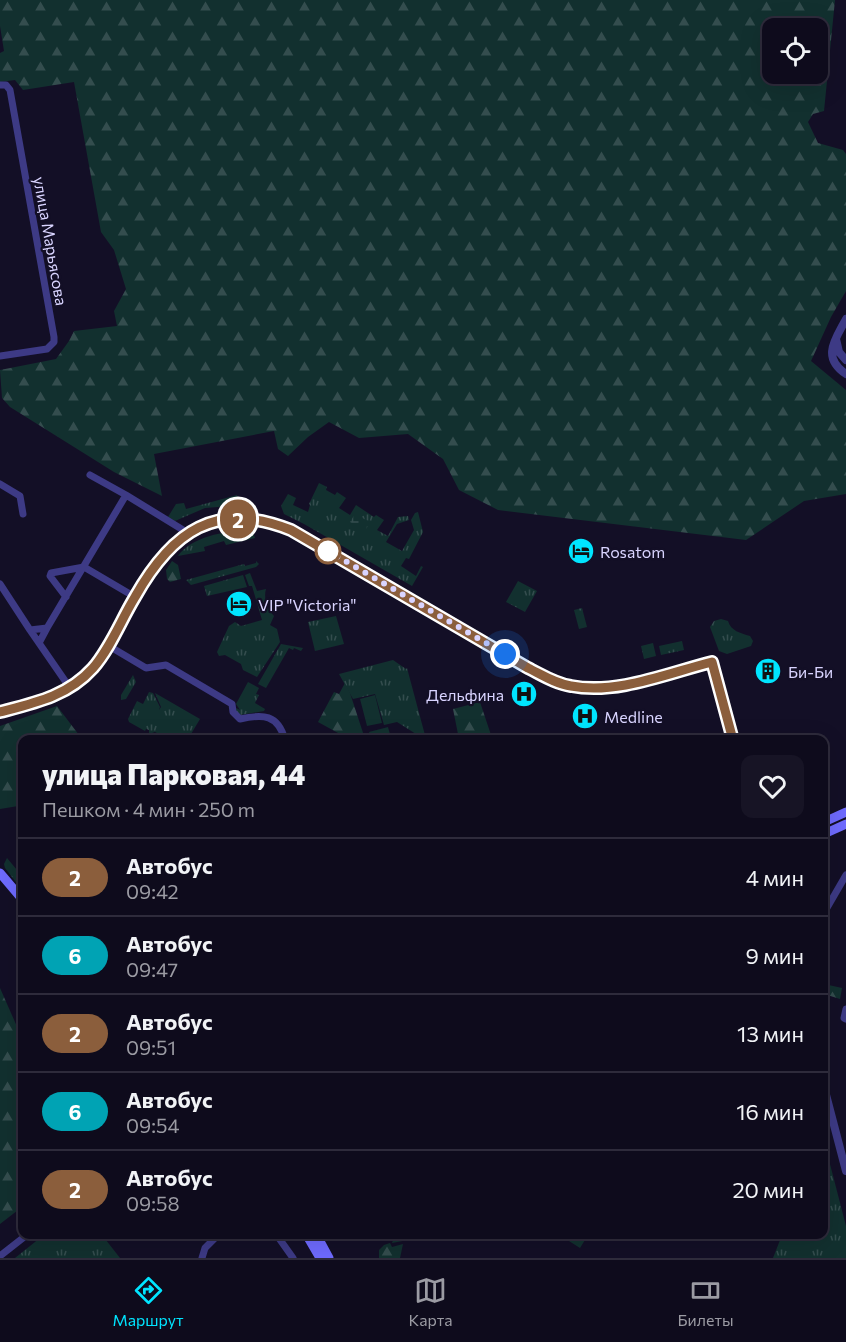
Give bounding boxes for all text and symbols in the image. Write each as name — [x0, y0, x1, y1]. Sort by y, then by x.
map controls — [762, 18, 828, 84]
button: locate — [762, 18, 828, 84]
street label: улица Марьясова — [30, 175, 72, 307]
line badge: 2 — [218, 500, 258, 538]
text: 2 — [232, 507, 244, 532]
hotel icon: Rosatom — [566, 536, 596, 566]
unlabelled marker — [315, 538, 341, 564]
place label: Rosatom — [600, 542, 665, 561]
hotel icon: VIP "Victoria" — [224, 589, 254, 619]
place label: VIP "Victoria" — [258, 595, 356, 614]
your location — [490, 639, 520, 669]
building icon: Би-Би — [753, 656, 783, 686]
place label: Би-Би — [788, 662, 833, 681]
hospital icon: Дельфина — [509, 679, 539, 709]
place label: Дельфина — [426, 685, 504, 704]
hospital icon: Medline — [570, 701, 600, 731]
place label: Medline — [604, 707, 663, 726]
button: heart — [741, 755, 804, 818]
text: улица Парковая, 44 — [42, 757, 305, 791]
text: Пешком · 4 мин · 250 m — [42, 797, 255, 821]
text: Автобус — [126, 852, 213, 879]
text: 4 мин — [746, 864, 804, 891]
text: 2 — [69, 865, 81, 890]
text: 09:42 — [126, 879, 179, 903]
text: Автобус — [126, 930, 213, 957]
text: 9 мин — [746, 942, 804, 969]
text: 6 — [69, 943, 81, 968]
text: 09:47 — [126, 957, 178, 981]
text: Автобус — [126, 1008, 213, 1035]
text: 13 мин — [737, 1020, 804, 1047]
text: 2 — [69, 1021, 81, 1046]
text: 09:51 — [126, 1035, 176, 1059]
text: Автобус — [126, 1086, 213, 1113]
text: 16 мин — [736, 1098, 804, 1125]
text: 6 — [69, 1099, 81, 1124]
text: 09:54 — [126, 1113, 179, 1137]
text: Автобус — [126, 1164, 213, 1191]
text: 20 мин — [732, 1176, 804, 1203]
text: 2 — [69, 1177, 81, 1202]
text: 09:58 — [126, 1191, 180, 1215]
tab: Маршрут — [112, 1274, 184, 1329]
tab: Карта — [408, 1274, 453, 1329]
tab: Билеты — [678, 1274, 734, 1329]

